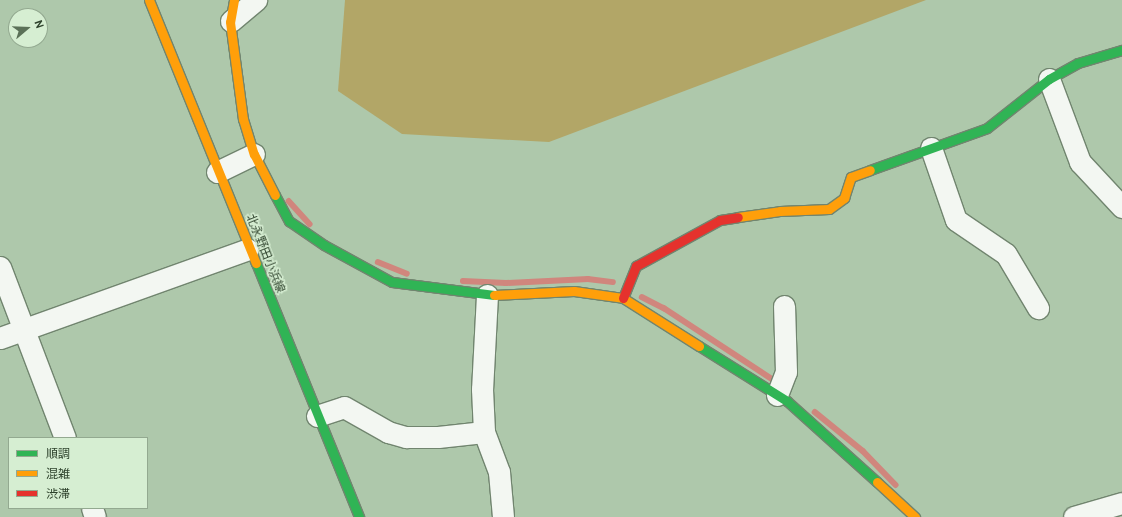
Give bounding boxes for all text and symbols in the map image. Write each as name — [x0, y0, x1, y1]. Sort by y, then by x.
north arrow — [8, 8, 48, 48]
text: N — [30, 18, 46, 30]
street label: 北永野田小浜線 — [242, 212, 286, 296]
legend — [8, 437, 148, 509]
text: 順調 — [46, 447, 70, 463]
text: 混雑 — [46, 467, 70, 483]
text: 渋滞 — [46, 487, 70, 503]

